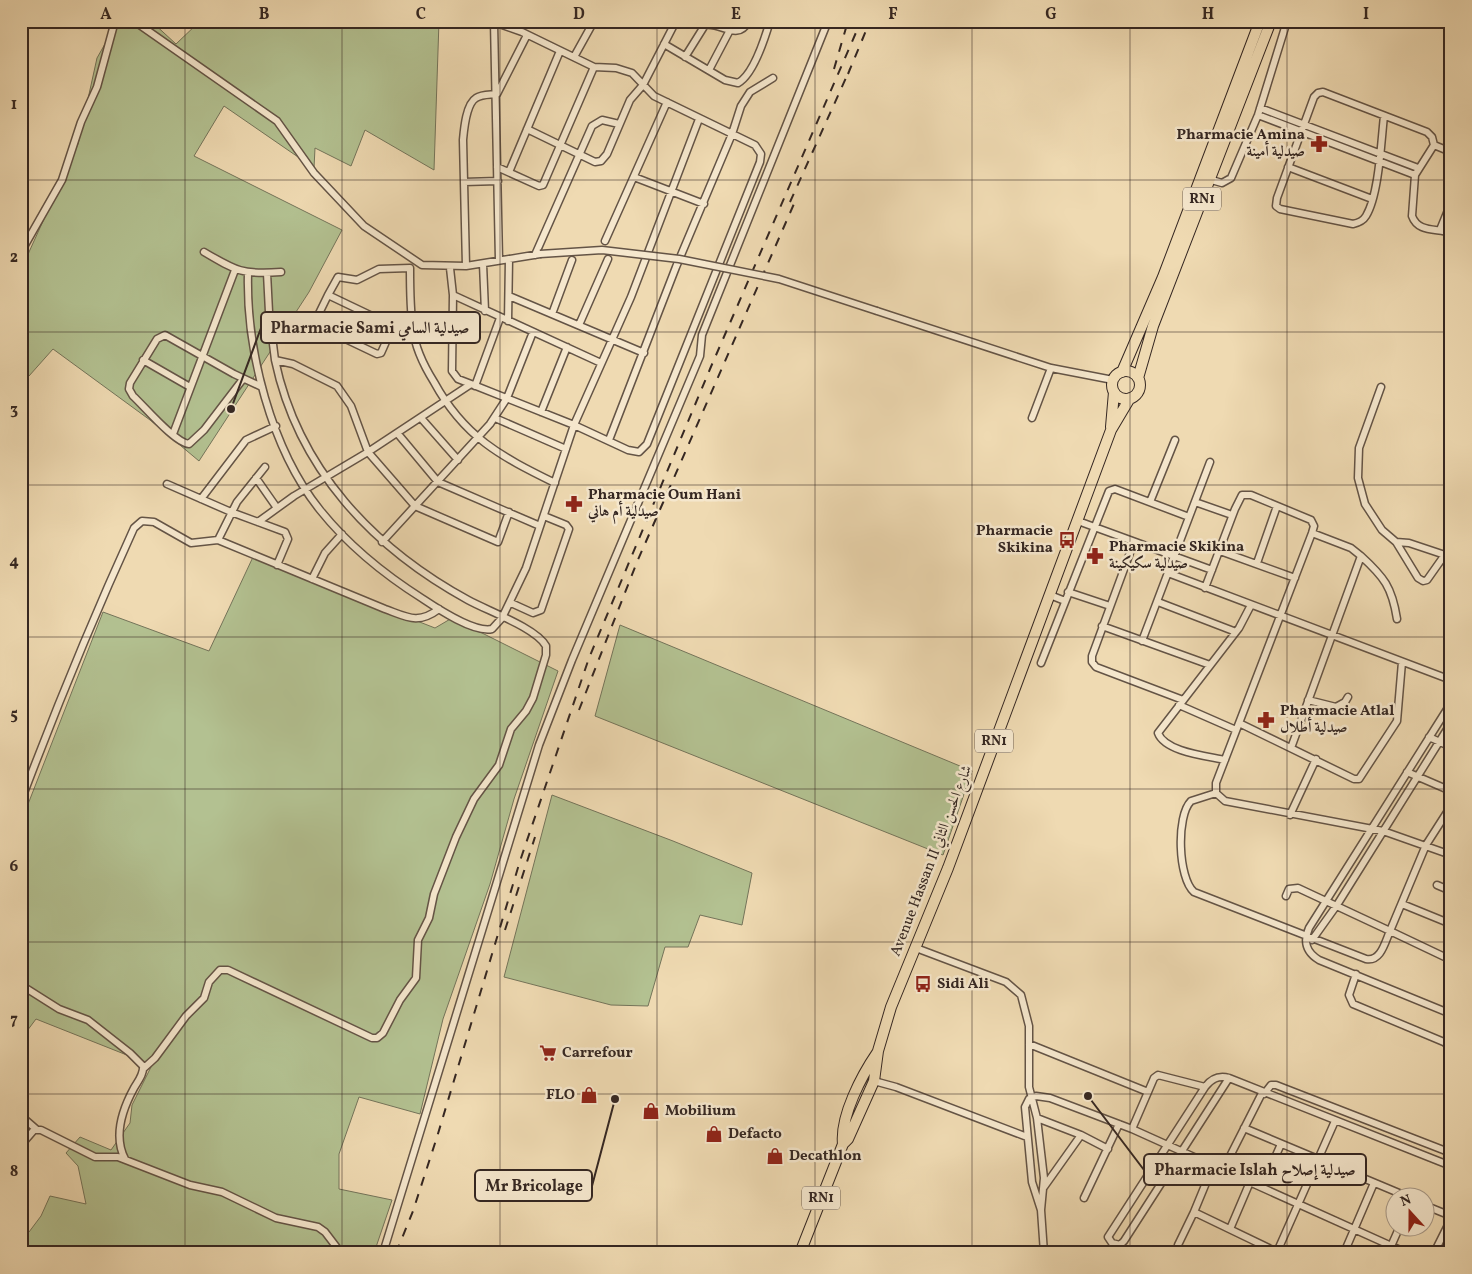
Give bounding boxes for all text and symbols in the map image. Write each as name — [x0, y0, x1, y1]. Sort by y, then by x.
text: A — [100, 4, 112, 26]
text: B — [259, 4, 270, 26]
text: C — [416, 4, 426, 26]
text: D — [573, 4, 585, 26]
text: E — [731, 4, 741, 26]
text: F — [888, 4, 898, 26]
text: G — [1045, 4, 1057, 26]
text: H — [1202, 4, 1214, 26]
text: I — [1363, 4, 1369, 26]
text: 1 — [11, 94, 17, 116]
place label: Pharmacie Amina صيدلية أمينة — [1176, 125, 1305, 163]
pharmacy icon: Pharmacie Amina صيدلية أمينة — [1309, 134, 1329, 154]
road number: RN1 — [1183, 188, 1221, 210]
text: 2 — [10, 247, 18, 269]
callout: Pharmacie Sami صيدلية السامي — [261, 312, 480, 343]
text: Pharmacie Sami صيدلية السامي — [271, 318, 469, 341]
text: 3 — [10, 399, 18, 421]
place label: Pharmacie Oum Hani صيدلية أم هاني — [587, 485, 741, 524]
pharmacy icon: Pharmacie Oum Hani صيدلية أم هاني — [564, 494, 584, 514]
place label: Pharmacie Skikina — [976, 521, 1053, 559]
bus stop icon: Pharmacie Skikina — [1057, 530, 1077, 550]
place label: Pharmacie Skikina صيدلية سكيكينة — [1109, 537, 1244, 575]
pharmacy icon: Pharmacie Skikina صيدلية سكيكينة — [1085, 546, 1105, 566]
text: 4 — [9, 551, 19, 573]
place label: Pharmacie Atlal صيدلية أطلال — [1280, 701, 1394, 739]
text: 5 — [10, 704, 18, 726]
pharmacy icon: Pharmacie Atlal صيدلية أطلال — [1256, 710, 1276, 730]
road number: RN1 — [975, 729, 1013, 752]
street label: Avenue Hassan II شارع الحسن الثاني — [886, 762, 979, 960]
text: 6 — [10, 856, 19, 878]
bus stop icon: Sidi Ali — [913, 974, 933, 994]
place label: Sidi Ali — [937, 974, 989, 995]
text: 7 — [10, 1009, 18, 1031]
supermarket icon: Carrefour — [538, 1043, 558, 1063]
place label: Carrefour — [562, 1043, 633, 1064]
place label: FLO — [546, 1085, 575, 1106]
shop icon: FLO — [579, 1085, 599, 1105]
shop icon: Mobilium — [641, 1101, 661, 1121]
place label: Mobilium — [665, 1101, 736, 1122]
shop icon: Defacto — [704, 1124, 724, 1144]
place label: Defacto — [728, 1124, 782, 1145]
shop icon: Decathlon — [765, 1146, 785, 1166]
place label: Decathlon — [789, 1146, 862, 1167]
callout: Pharmacie Islah صيدلية إصلاح — [1144, 1154, 1366, 1185]
text: Pharmacie Islah صيدلية إصلاح — [1154, 1160, 1356, 1184]
text: 8 — [10, 1161, 18, 1183]
callout: Mr Bricolage — [475, 1170, 592, 1201]
text: Mr Bricolage — [485, 1176, 583, 1198]
road number: RN1 — [802, 1186, 840, 1210]
north arrow — [1384, 1186, 1434, 1236]
text: N — [1398, 1191, 1414, 1212]

